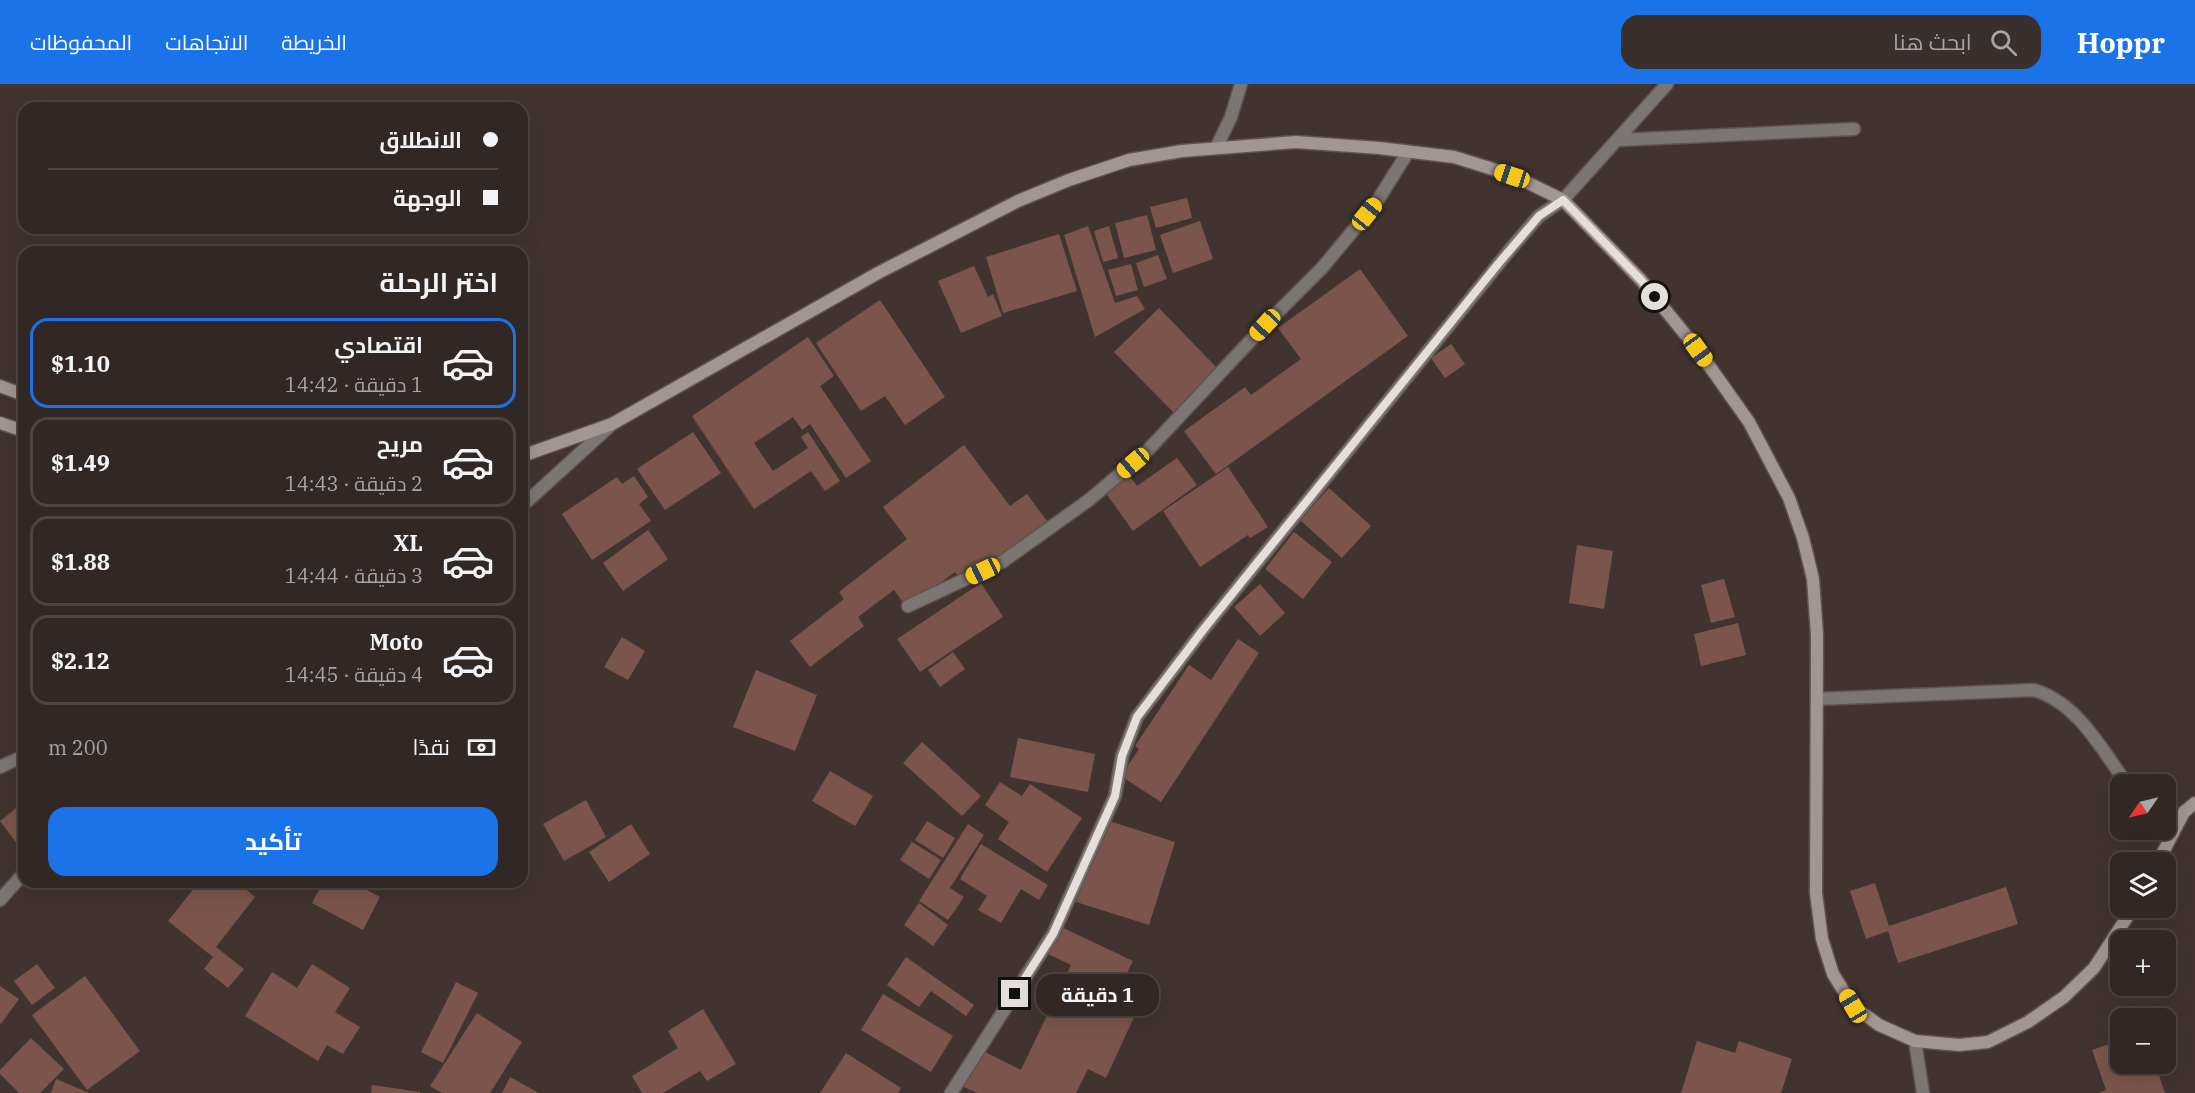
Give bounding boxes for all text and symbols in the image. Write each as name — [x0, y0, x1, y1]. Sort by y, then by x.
search box — [1621, 15, 2041, 69]
text: Hoppr — [2077, 24, 2165, 61]
icon: search — [1987, 26, 2020, 59]
text: ابحث هنا — [1893, 27, 1972, 56]
text: المحفوظات — [30, 28, 132, 56]
text: الاتجاهات — [165, 28, 248, 56]
text: الخريطة — [281, 28, 347, 56]
text: الانطلاق — [379, 125, 462, 154]
car — [1492, 162, 1532, 190]
text: الوجهة — [393, 183, 462, 212]
car — [1349, 194, 1385, 234]
text: اختر الرحلة — [380, 264, 498, 299]
route start — [1641, 283, 1668, 310]
car — [1246, 306, 1284, 344]
text: اقتصادي — [334, 330, 423, 359]
car — [1680, 330, 1716, 370]
icon: car — [441, 336, 495, 390]
text: $1.10 — [51, 349, 110, 378]
text: 1 دقيقة · 14:42 — [285, 371, 423, 398]
text: مريح — [377, 429, 423, 458]
icon: car — [441, 435, 495, 489]
car — [1113, 445, 1153, 481]
text: $1.49 — [51, 448, 110, 477]
text: 2 دقيقة · 14:43 — [285, 470, 423, 497]
text: XL — [393, 528, 423, 557]
icon: car — [441, 534, 495, 588]
text: $1.88 — [51, 547, 110, 576]
car — [963, 555, 1003, 587]
text: 3 دقيقة · 14:44 — [285, 562, 423, 589]
text: Moto — [369, 627, 423, 656]
icon: car — [441, 633, 495, 687]
text: $2.12 — [51, 646, 110, 675]
text: 4 دقيقة · 14:45 — [285, 661, 423, 688]
icon: cash — [465, 731, 498, 764]
text: نقدًا — [412, 732, 450, 761]
text: 200 m — [48, 734, 108, 761]
north arrow — [2110, 774, 2176, 840]
map controls — [2110, 774, 2176, 1074]
button: تأكيد — [48, 807, 498, 876]
button: layers — [2110, 852, 2176, 918]
button: + — [2110, 930, 2176, 996]
callout: 1 دقيقة — [1036, 973, 1159, 1015]
route end — [1001, 980, 1028, 1007]
text: 1 دقيقة — [1061, 981, 1134, 1008]
car — [1836, 986, 1870, 1026]
button: − — [2110, 1008, 2176, 1074]

